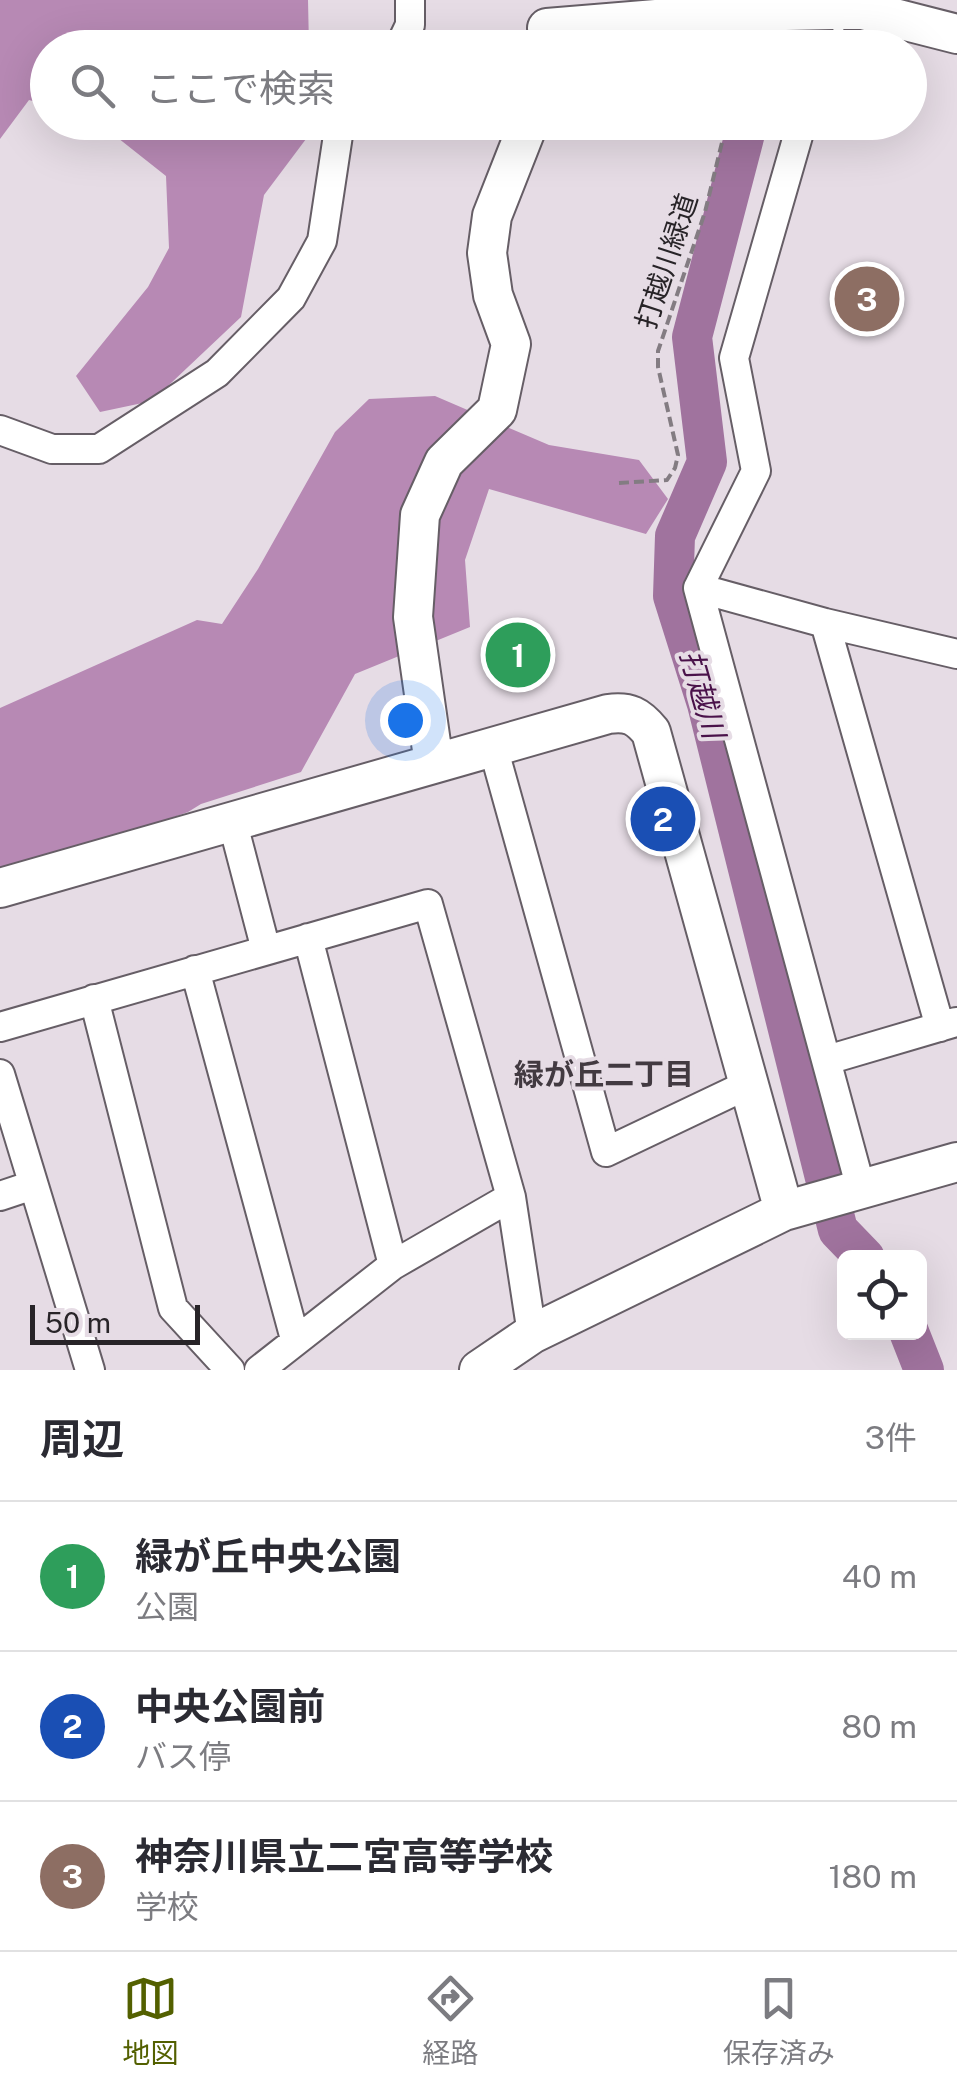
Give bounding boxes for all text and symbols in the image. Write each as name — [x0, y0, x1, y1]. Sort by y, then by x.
search box — [30, 30, 927, 140]
icon: search — [65, 58, 120, 113]
text: ここで検索 — [145, 66, 335, 111]
street label: 打越川緑道 — [629, 189, 703, 333]
pin: 3 — [834, 262, 900, 336]
pin: 1 — [486, 618, 550, 692]
water label: 打越川 — [673, 646, 734, 745]
your location — [380, 695, 431, 746]
pin: 2 — [630, 782, 696, 856]
district label: 緑が丘二丁目 — [514, 1056, 694, 1092]
map controls — [837, 1250, 927, 1340]
button: locate — [837, 1250, 927, 1340]
scale bar — [30, 1300, 200, 1344]
text: 50 m — [45, 1306, 111, 1339]
text: 周辺 — [40, 1414, 124, 1463]
text: 3件 — [865, 1419, 917, 1456]
text: 緑が丘中央公園 — [135, 1534, 401, 1579]
text: 1 — [66, 1558, 79, 1595]
text: 40 m — [842, 1558, 917, 1595]
text: 公園 — [135, 1588, 199, 1625]
text: 中央公園前 — [135, 1684, 325, 1729]
text: 2 — [62, 1708, 83, 1745]
text: 80 m — [841, 1708, 917, 1745]
text: バス停 — [135, 1738, 231, 1775]
text: 神奈川県立二宮高等学校 — [135, 1834, 553, 1879]
text: 3 — [62, 1858, 83, 1895]
text: 180 m — [828, 1858, 917, 1895]
text: 学校 — [135, 1888, 199, 1925]
tab: 地図 — [122, 1971, 178, 2071]
tab: 経路 — [422, 1971, 479, 2071]
tab: 保存済み — [723, 1971, 835, 2071]

